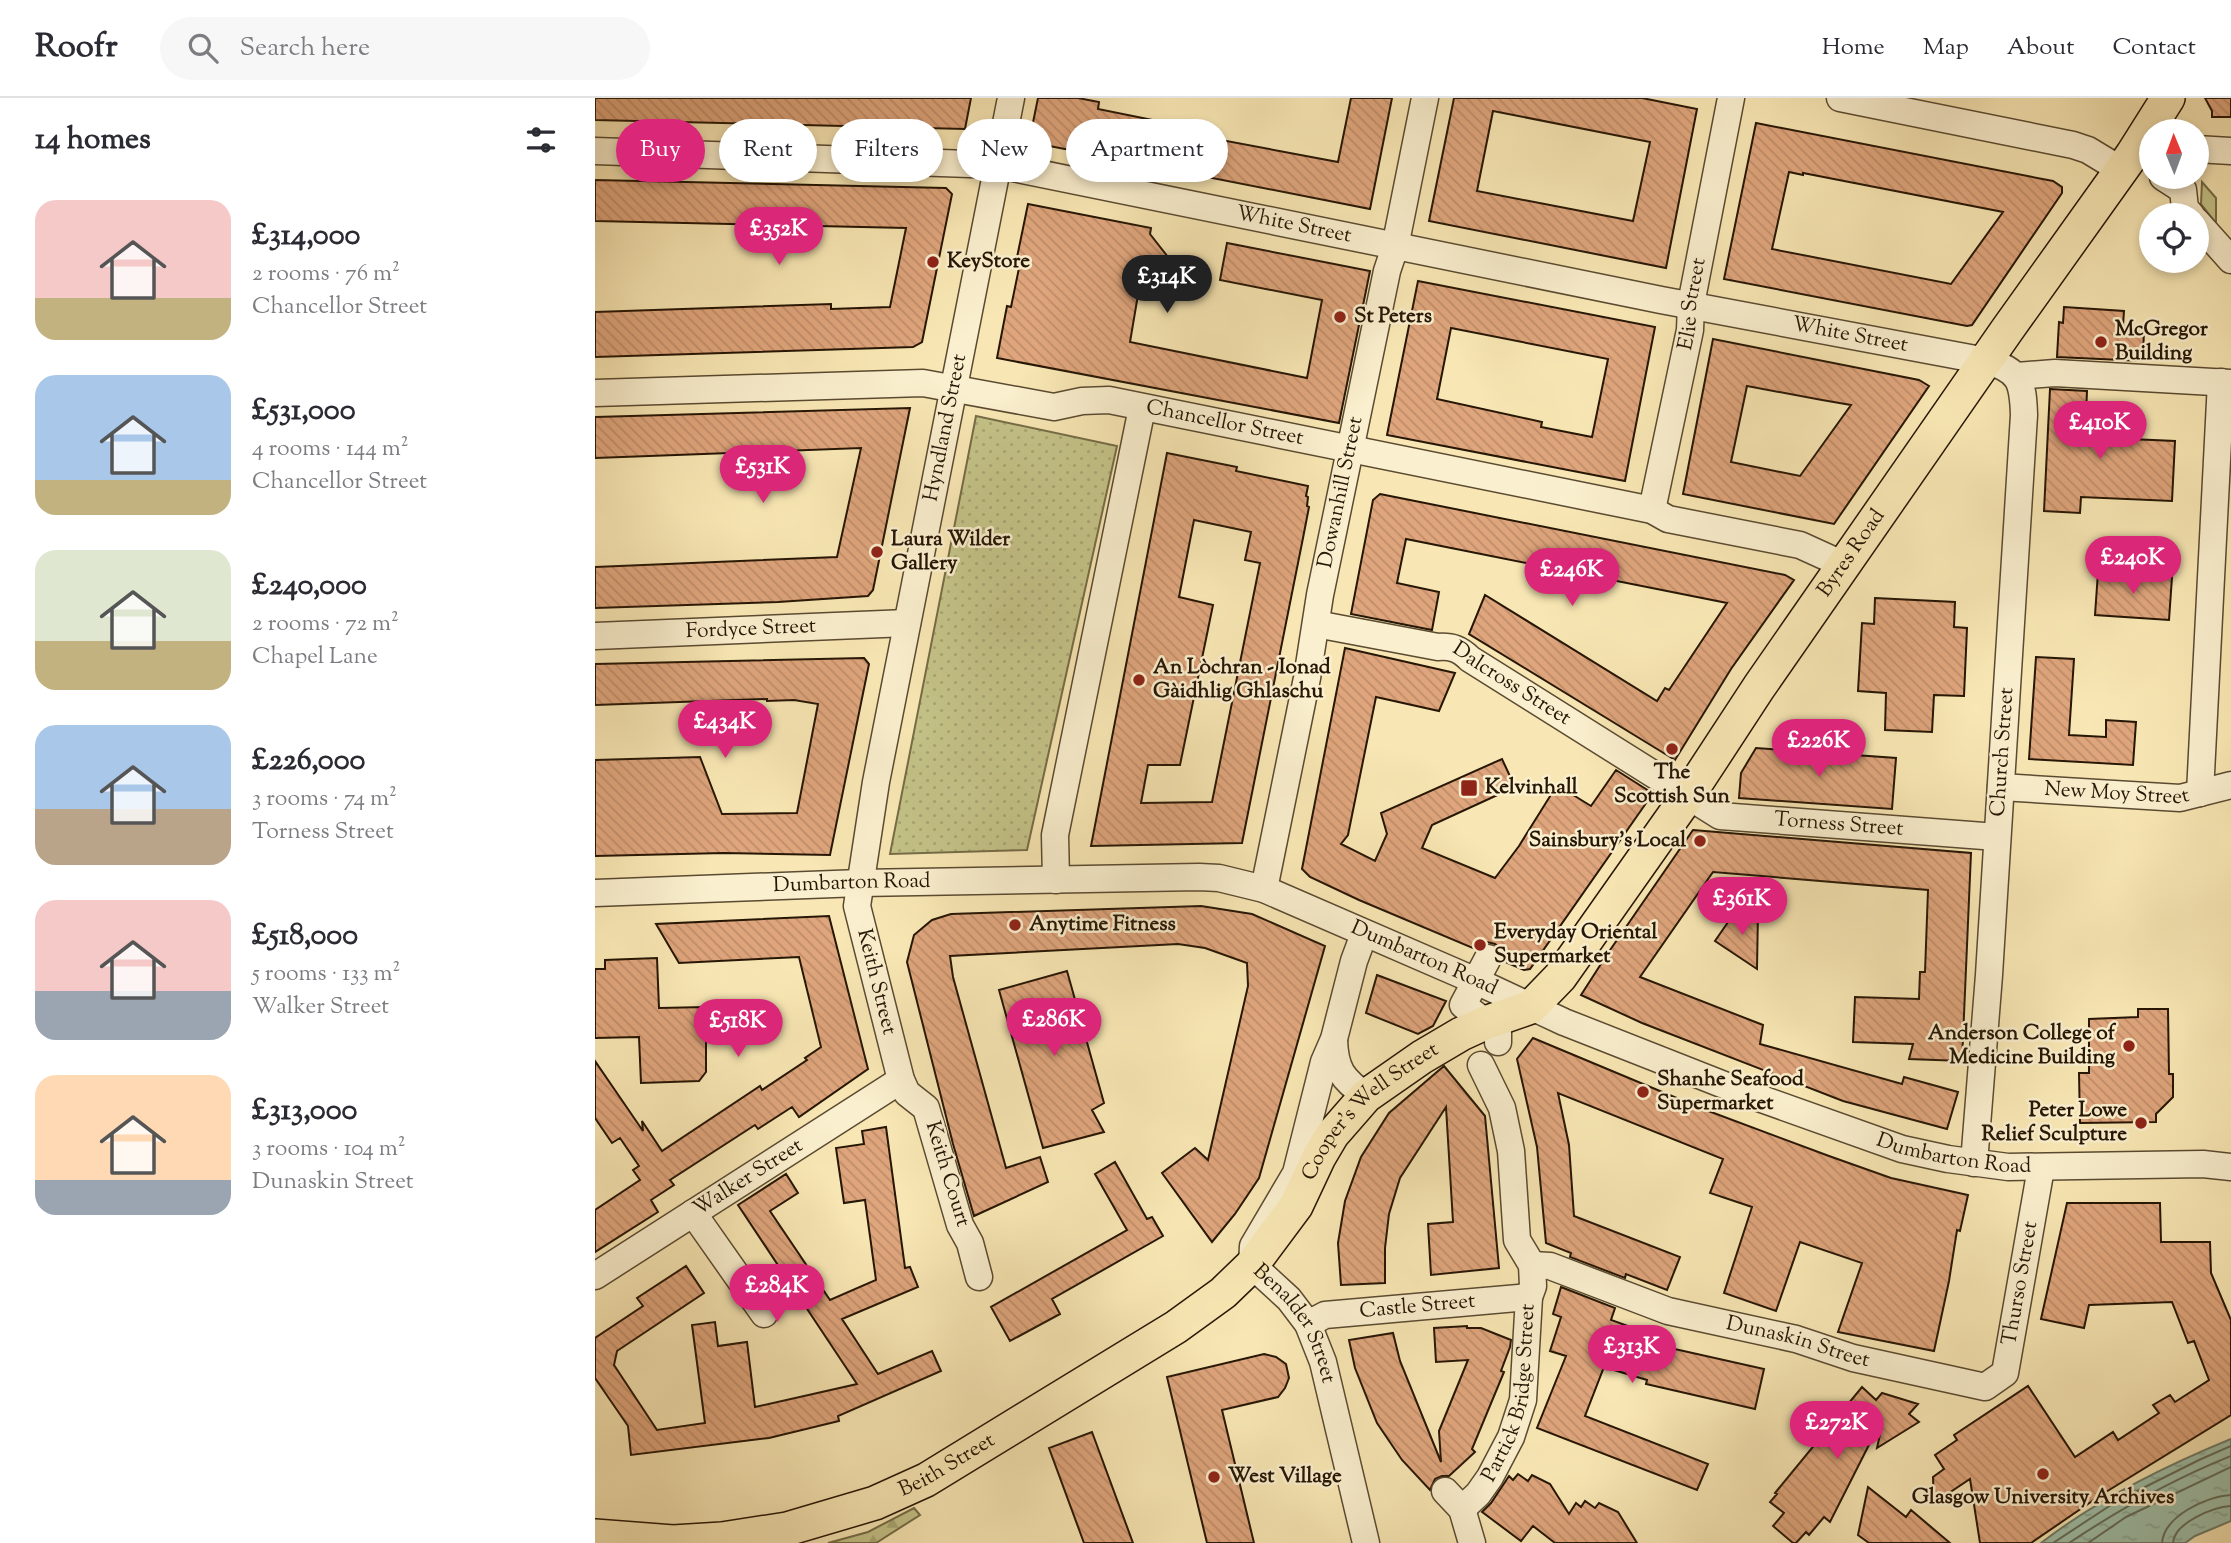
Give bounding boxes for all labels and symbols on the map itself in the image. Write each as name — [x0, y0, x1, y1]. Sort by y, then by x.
north arrow — [2139, 119, 2209, 189]
street label: White Street — [1233, 199, 1354, 252]
pin: £352K — [730, 208, 828, 267]
place label: KeyStore — [947, 247, 1030, 277]
marker: KeyStore — [925, 254, 941, 270]
pin: £314K — [1118, 256, 1216, 315]
street label: Elie Street — [1671, 256, 1715, 353]
place label: St Peters — [1354, 302, 1432, 332]
marker: St Peters — [1332, 309, 1348, 325]
street label: White Street — [1789, 310, 1910, 361]
place label: McGregor Building — [2115, 315, 2208, 369]
marker: McGregor Building — [2093, 334, 2109, 350]
street label: Hyndland Street — [917, 352, 975, 504]
street label: Chancellor Street — [1143, 393, 1306, 454]
pin: £410K — [2051, 402, 2149, 461]
street label: Dowanhill Street — [1311, 414, 1371, 571]
pin: £531K — [714, 446, 812, 505]
street label: Byres Road — [1811, 503, 1893, 604]
place label: Laura Wilder Gallery — [891, 525, 1010, 579]
pin: £240K — [2084, 536, 2182, 596]
marker: Laura Wilder Gallery — [869, 544, 885, 560]
pin: £246K — [1523, 548, 1621, 608]
street label: Fordyce Street — [685, 612, 817, 647]
street label: Dalcross Street — [1446, 635, 1577, 734]
place label: An Lòchran - Ionad Gàidhlig Ghlaschu — [1153, 653, 1331, 707]
marker: An Lòchran - Ionad Gàidhlig Ghlaschu — [1131, 672, 1147, 688]
street label: Church Street — [1984, 686, 2022, 818]
pin: £434K — [676, 700, 774, 760]
pin: £226K — [1770, 720, 1868, 779]
marker: The Scottish Sun — [1664, 741, 1680, 757]
place label: The Scottish Sun — [1614, 758, 1730, 812]
place label: Kelvinhall — [1485, 773, 1578, 803]
street label: New Moy Street — [2043, 775, 2193, 813]
marker: Kelvinhall — [1459, 778, 1479, 798]
street label: Torness Street — [1773, 805, 1905, 845]
place label: Sainsbury's Local — [1529, 826, 1686, 856]
marker: Sainsbury's Local — [1692, 833, 1708, 849]
street label: Dumbarton Road — [773, 867, 931, 901]
pin: £361K — [1693, 878, 1791, 937]
place label: Anytime Fitness — [1029, 910, 1176, 940]
street label: Dumbarton Road — [1346, 913, 1502, 1004]
marker: Anytime Fitness — [1007, 917, 1023, 933]
place label: Everyday Oriental Supermarket — [1494, 918, 1657, 972]
street label: Keith Street — [848, 926, 904, 1038]
marker: Everyday Oriental Supermarket — [1472, 937, 1488, 953]
pin: £286K — [1005, 998, 1103, 1058]
pin: £518K — [689, 1000, 787, 1059]
place label: Anderson College of Medicine Building — [1928, 1019, 2117, 1073]
street label: Cooper's Well Street — [1295, 1035, 1445, 1186]
marker: Anderson College of Medicine Building — [2121, 1038, 2137, 1054]
place label: Shanhe Seafood Supermarket — [1657, 1065, 1804, 1119]
marker: Shanhe Seafood Supermarket — [1635, 1084, 1651, 1100]
place label: Peter Lowe Relief Sculpture — [1981, 1096, 2127, 1150]
marker: Peter Lowe Relief Sculpture — [2133, 1115, 2149, 1131]
street label: Keith Court — [917, 1118, 977, 1230]
street label: Dumbarton Road — [1872, 1126, 2032, 1182]
street label: Walker Street — [687, 1131, 809, 1224]
street label: Thurso Street — [1995, 1219, 2046, 1348]
street label: Benalder Street — [1245, 1257, 1343, 1386]
pin: £284K — [728, 1264, 826, 1324]
street label: Castle Street — [1358, 1287, 1476, 1327]
street label: Partick Bridge Street — [1475, 1303, 1544, 1488]
street label: Dunaskin Street — [1723, 1309, 1872, 1376]
pin: £313K — [1583, 1326, 1681, 1385]
pin: £272K — [1788, 1402, 1886, 1461]
street label: Beith Street — [894, 1426, 1001, 1505]
place label: West Village — [1228, 1462, 1342, 1492]
marker: Glasgow University Archives — [2035, 1466, 2051, 1482]
marker: West Village — [1206, 1469, 1222, 1485]
place label: Glasgow University Archives — [1912, 1483, 2174, 1513]

